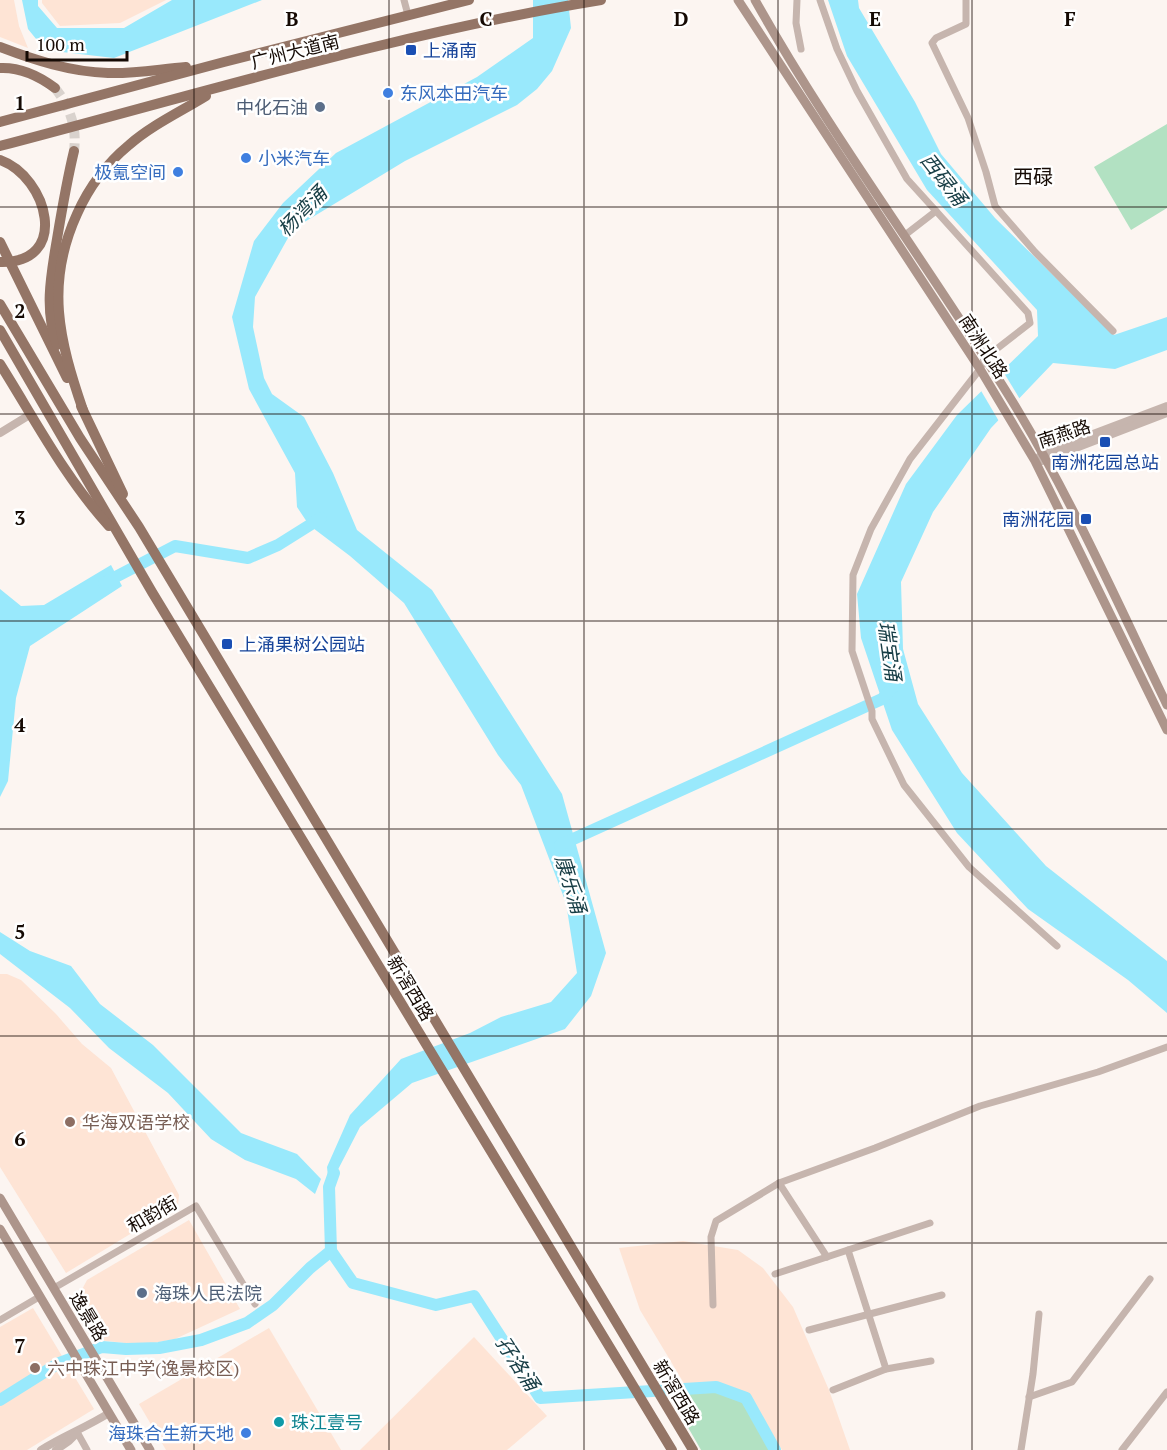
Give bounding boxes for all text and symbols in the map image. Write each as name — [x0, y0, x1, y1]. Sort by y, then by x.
text: B — [286, 5, 299, 32]
text: C — [479, 5, 493, 32]
text: D — [674, 5, 688, 32]
text: E — [869, 5, 881, 32]
text: F — [1064, 5, 1076, 32]
scale bar — [27, 24, 128, 62]
street label: 广州大道南 — [248, 28, 342, 74]
text: 100 m — [36, 32, 85, 56]
place label: 上涌南 — [423, 38, 477, 62]
marker: 上涌南 — [404, 43, 418, 57]
place label: 东风本田汽车 — [400, 81, 508, 105]
marker: 东风本田汽车 — [381, 86, 395, 100]
text: 1 — [14, 89, 26, 116]
place label: 中化石油 — [236, 95, 308, 119]
marker: 中化石油 — [313, 100, 327, 114]
place label: 小米汽车 — [258, 146, 330, 170]
water label: 西碌涌 — [915, 147, 974, 213]
marker: 小米汽车 — [239, 151, 253, 165]
place label: 极氪空间 — [94, 160, 166, 184]
district label: 西碌 — [1013, 163, 1053, 190]
marker: 极氪空间 — [171, 165, 185, 179]
water label: 杨湾涌 — [271, 179, 334, 242]
text: 2 — [14, 297, 26, 324]
street label: 南洲北路 — [954, 309, 1014, 383]
street label: 南燕路 — [1035, 413, 1093, 453]
marker: 南洲花园总站 — [1098, 435, 1112, 449]
place label: 南洲花园总站 — [1051, 450, 1159, 474]
text: 3 — [14, 504, 26, 531]
place label: 南洲花园 — [1002, 507, 1074, 531]
marker: 南洲花园 — [1079, 512, 1093, 526]
water label: 瑞宝涌 — [872, 619, 908, 685]
place label: 上涌果树公园站 — [239, 632, 365, 656]
marker: 上涌果树公园站 — [220, 637, 234, 651]
text: 4 — [14, 711, 26, 738]
water label: 康乐涌 — [549, 851, 593, 919]
text: 5 — [14, 918, 26, 945]
street label: 新滘西路 — [382, 951, 440, 1025]
place label: 华海双语学校 — [82, 1110, 190, 1134]
marker: 华海双语学校 — [63, 1115, 77, 1129]
text: 6 — [14, 1125, 26, 1152]
street label: 和韵街 — [123, 1190, 181, 1238]
place label: 海珠人民法院 — [154, 1281, 262, 1305]
marker: 海珠人民法院 — [135, 1286, 149, 1300]
street label: 逸景路 — [65, 1287, 113, 1345]
water label: 孖洛涌 — [490, 1330, 547, 1397]
text: 7 — [14, 1332, 26, 1359]
street label: 新滘西路 — [648, 1355, 706, 1429]
place label: 六中珠江中学(逸景校区) — [47, 1356, 239, 1380]
marker: 六中珠江中学(逸景校区) — [28, 1361, 42, 1375]
place label: 珠江壹号 — [291, 1410, 363, 1434]
marker: 珠江壹号 — [272, 1415, 286, 1429]
place label: 海珠合生新天地 — [108, 1421, 234, 1445]
marker: 海珠合生新天地 — [239, 1426, 253, 1440]

